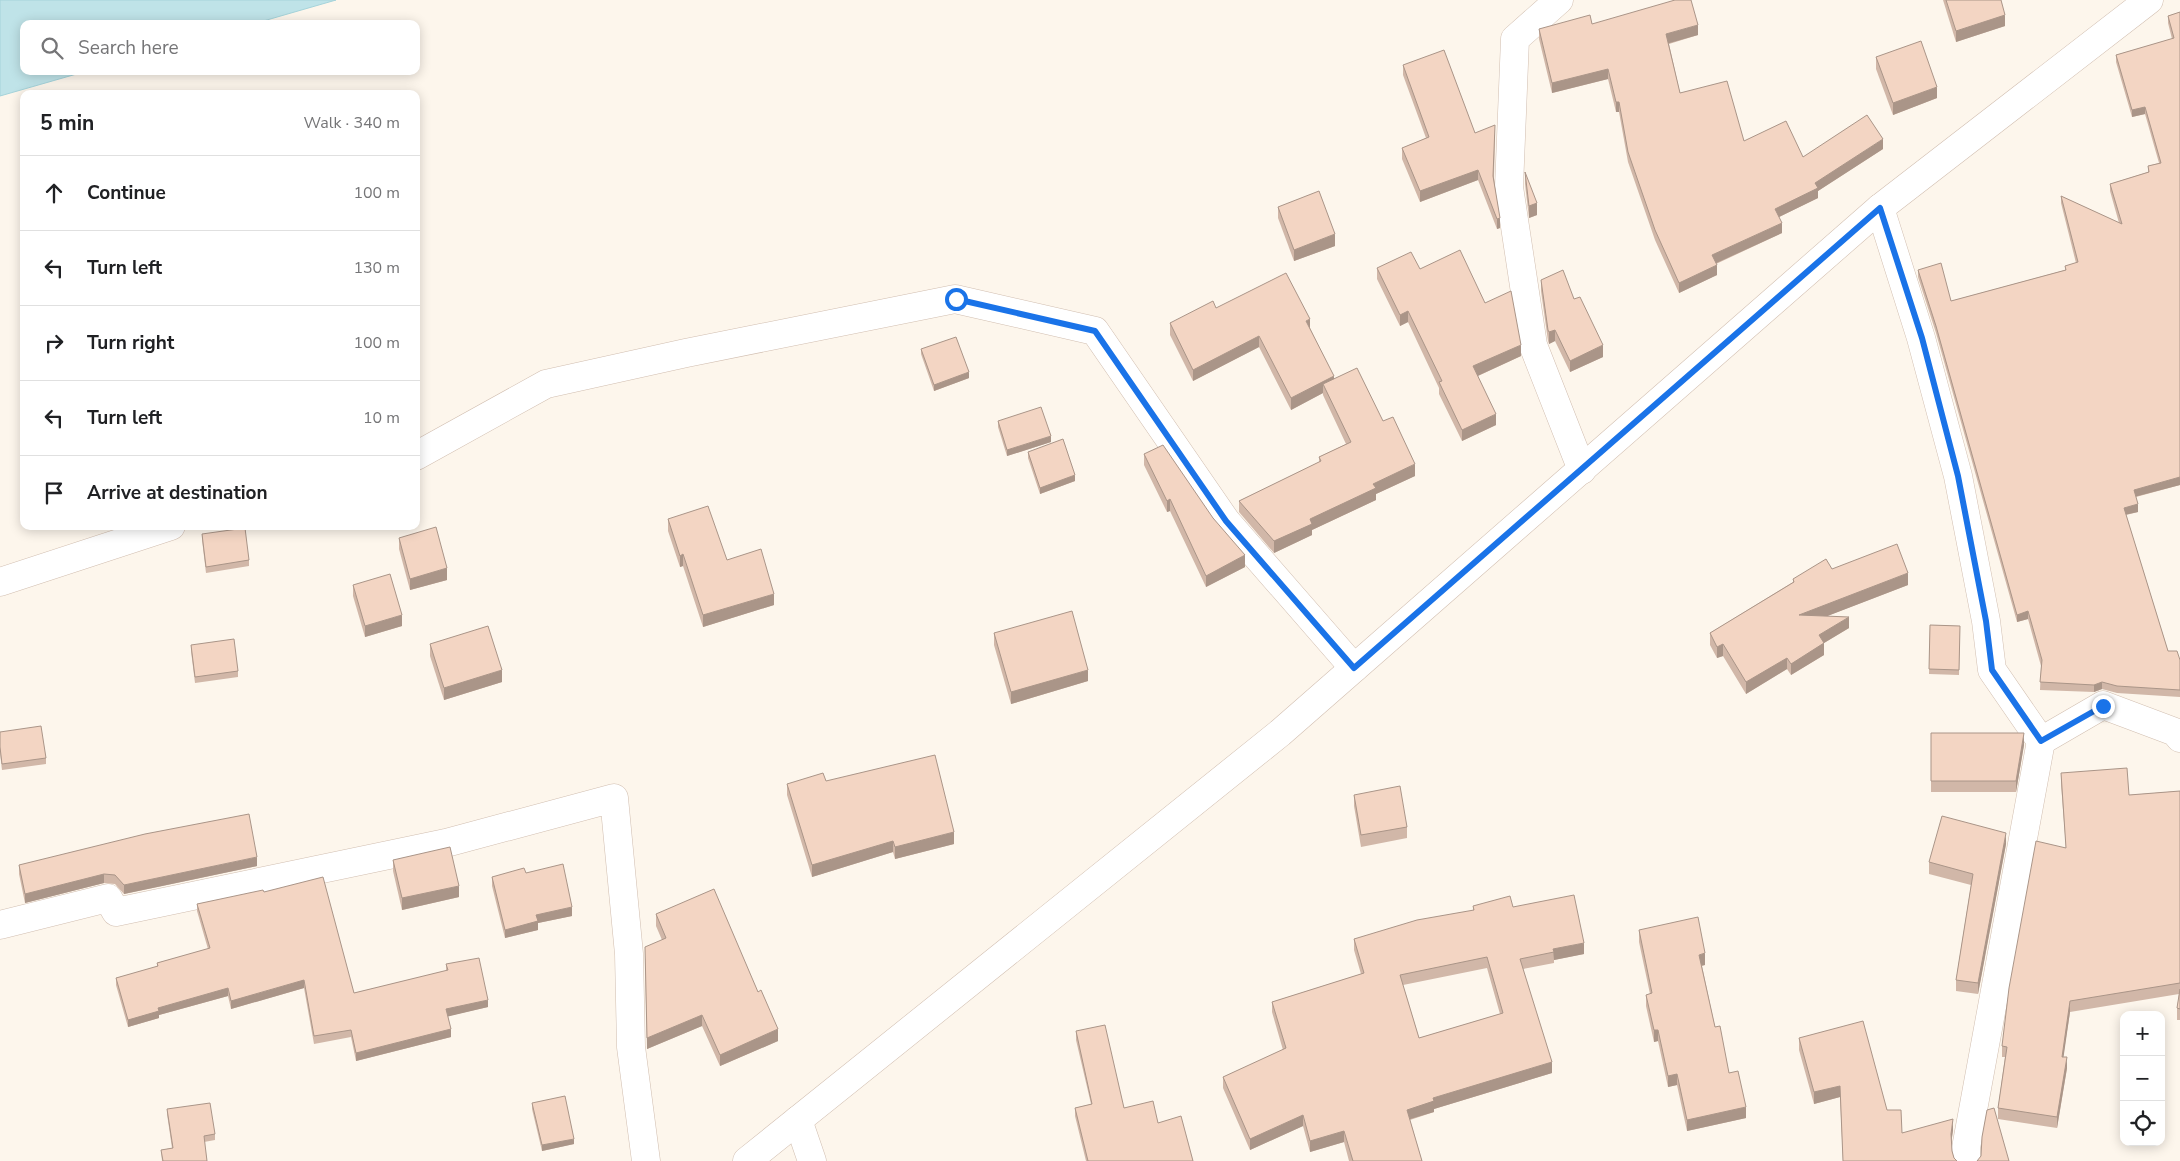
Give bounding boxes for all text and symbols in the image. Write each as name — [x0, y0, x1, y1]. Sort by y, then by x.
search box — [20, 20, 420, 75]
icon: search — [38, 34, 66, 62]
text: Search here — [78, 35, 179, 61]
text: 5 min — [40, 109, 94, 137]
text: Walk · 340 m — [304, 112, 400, 134]
icon: ahead — [40, 179, 68, 207]
text: Continue — [87, 180, 166, 206]
text: 100 m — [353, 182, 400, 204]
icon: left — [40, 254, 68, 282]
text: Turn left — [87, 255, 162, 281]
text: 130 m — [353, 257, 400, 279]
route start — [945, 288, 968, 311]
icon: right — [40, 329, 68, 357]
text: Turn right — [87, 330, 174, 356]
text: 100 m — [353, 332, 400, 354]
icon: left — [40, 404, 68, 432]
text: Turn left — [87, 405, 162, 431]
text: 10 m — [363, 407, 400, 429]
icon: arrive — [40, 479, 68, 507]
text: Arrive at destination — [87, 480, 268, 506]
route end — [2092, 695, 2115, 718]
map controls — [2120, 1011, 2165, 1146]
button: + — [2120, 1011, 2165, 1056]
button: − — [2120, 1056, 2165, 1101]
button: locate — [2120, 1101, 2165, 1146]

